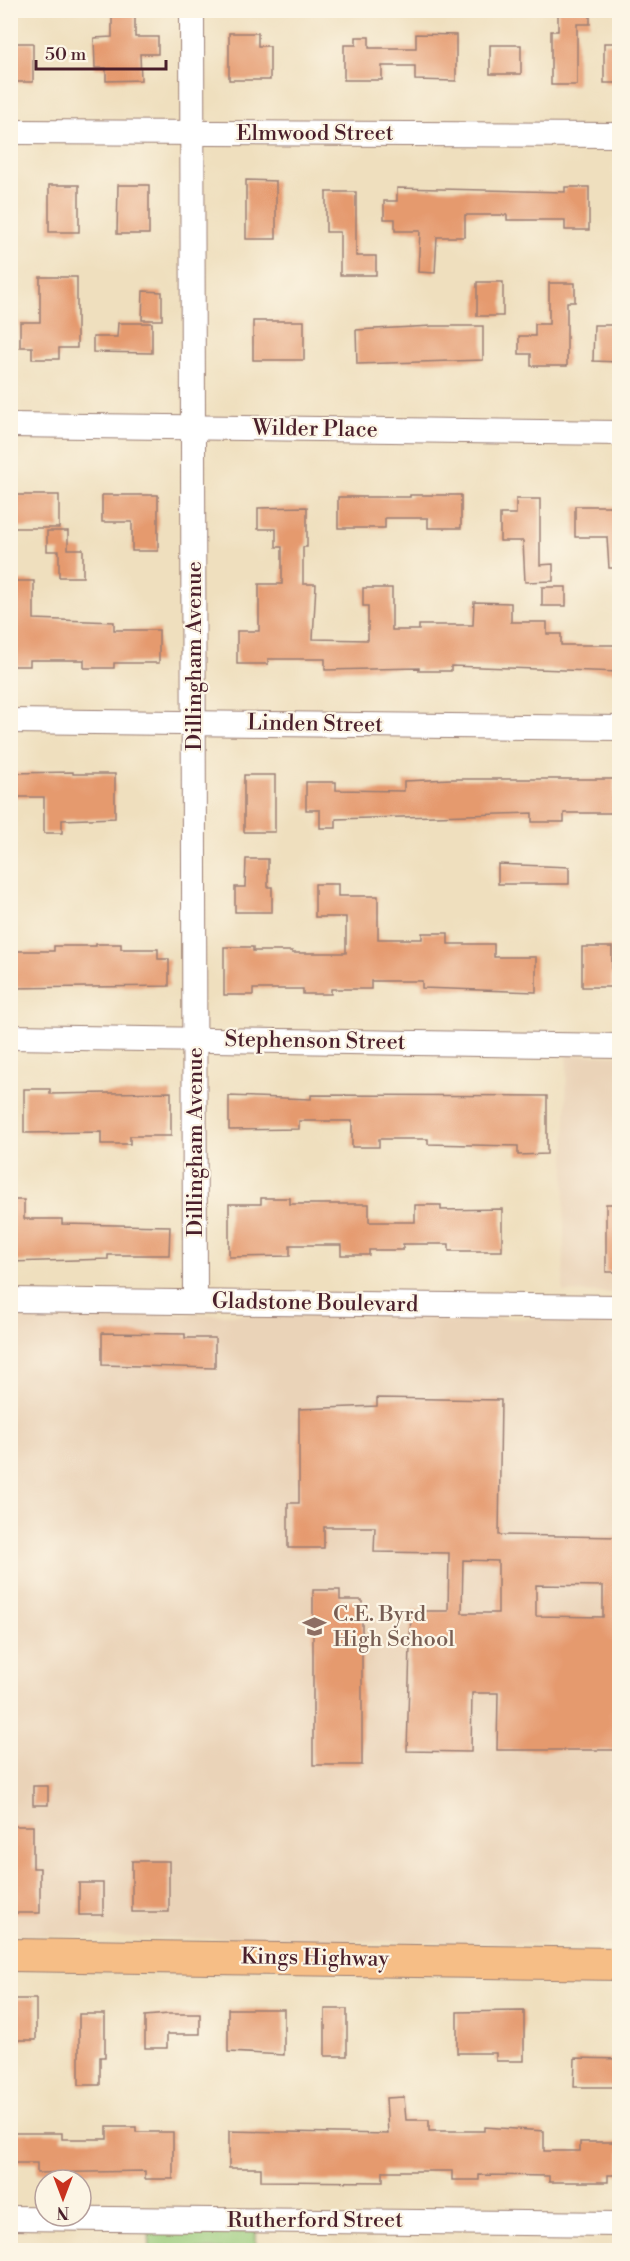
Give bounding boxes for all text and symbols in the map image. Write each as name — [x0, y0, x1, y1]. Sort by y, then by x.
scale bar — [36, 33, 166, 71]
text: 50 m — [45, 43, 87, 66]
street label: Elmwood Street — [236, 120, 394, 147]
street label: Wilder Place — [251, 414, 378, 444]
street label: Dillingham Avenue — [181, 561, 208, 751]
street label: Linden Street — [247, 709, 383, 739]
street label: Stephenson Street — [224, 1026, 406, 1056]
street label: Dillingham Avenue — [182, 1047, 209, 1237]
street label: Gladstone Boulevard — [212, 1288, 419, 1318]
place label: C.E. Byrd High School — [333, 1601, 455, 1653]
school or university icon: C.E. Byrd High School — [302, 1614, 328, 1640]
street label: Kings Highway — [241, 1943, 390, 1973]
north arrow — [33, 2168, 93, 2228]
text: N — [56, 2202, 69, 2222]
street label: Rutherford Street — [227, 2207, 403, 2234]

